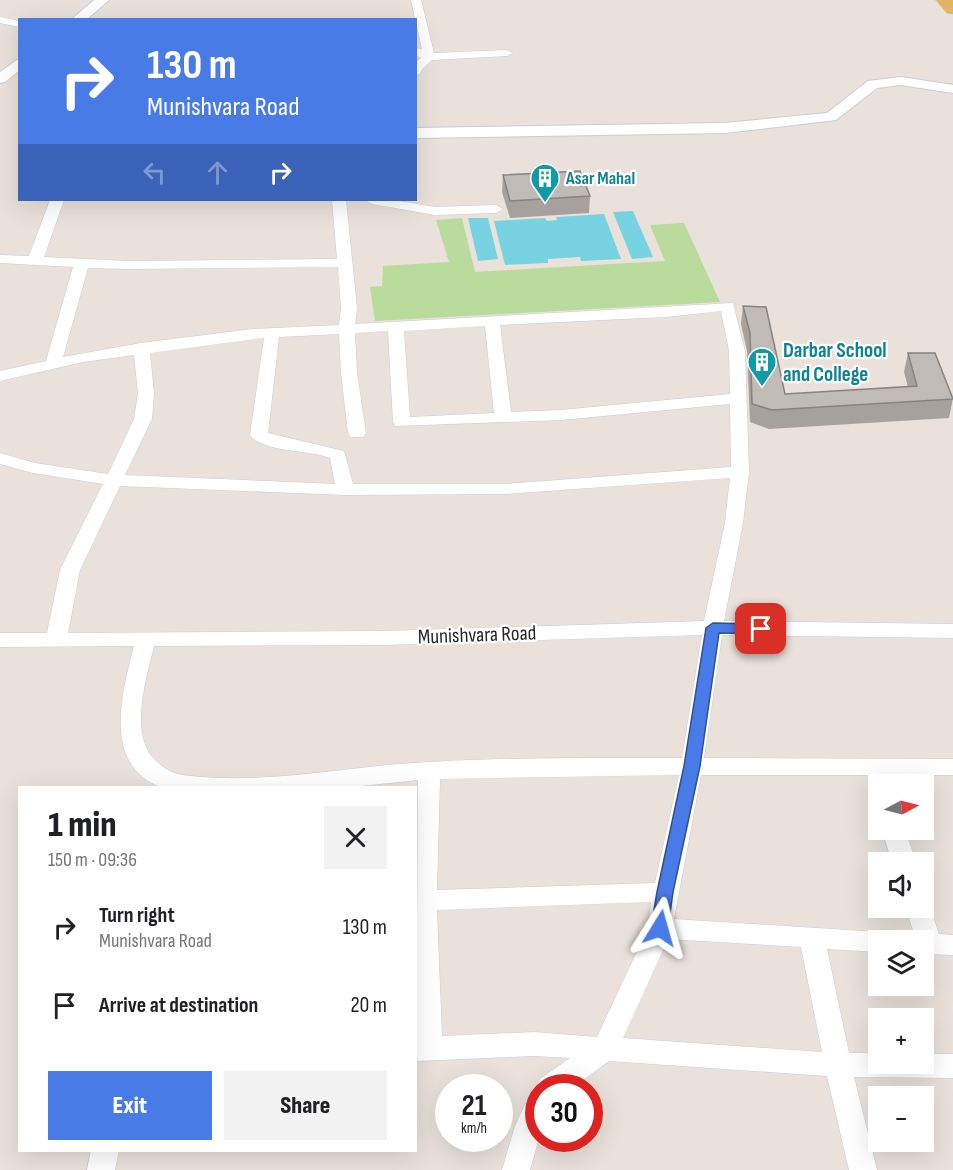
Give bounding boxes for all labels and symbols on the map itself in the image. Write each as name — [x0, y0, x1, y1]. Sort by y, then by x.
building icon: Asar Mahal — [529, 162, 561, 204]
place label: Asar Mahal — [565, 168, 635, 189]
place label: Darbar School and College — [783, 338, 887, 387]
building icon: Darbar School and College — [746, 346, 778, 388]
pin — [735, 603, 786, 654]
street label: Munishvara Road — [417, 620, 537, 650]
north arrow — [868, 774, 934, 840]
position arrow — [628, 896, 692, 960]
speed limit sign: 30 — [525, 1074, 603, 1152]

